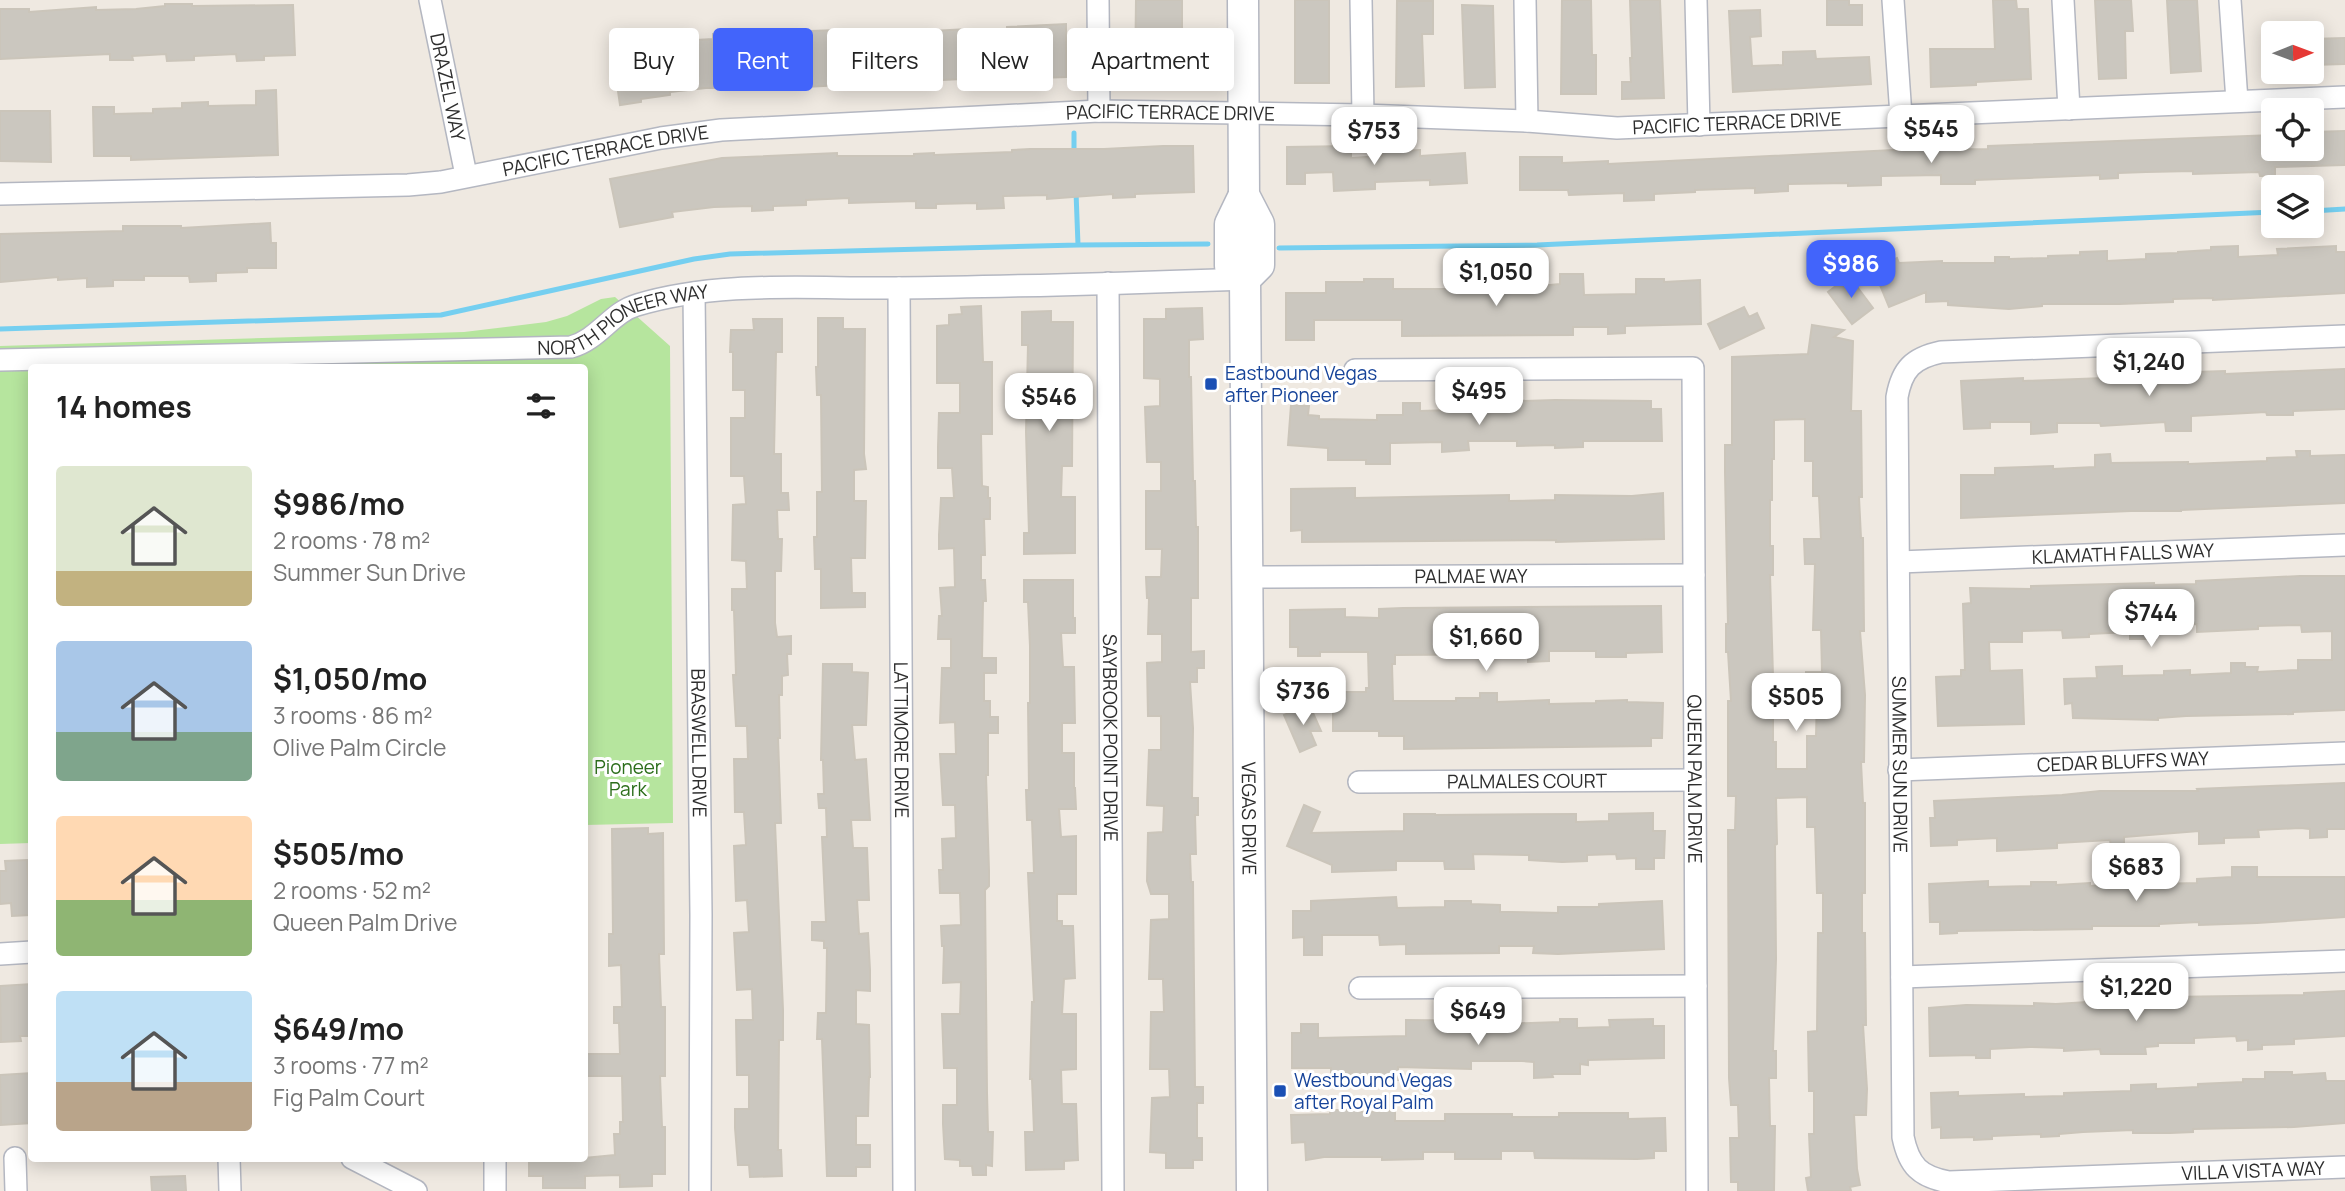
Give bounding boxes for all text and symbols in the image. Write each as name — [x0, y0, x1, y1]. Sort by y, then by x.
north arrow — [2261, 21, 2324, 84]
map controls — [2261, 21, 2324, 238]
chip: Buy — [609, 28, 699, 91]
chip: Rent — [713, 28, 813, 91]
chip: Filters — [827, 28, 943, 91]
chip: New — [957, 28, 1053, 91]
chip: Apartment — [1067, 28, 1234, 91]
street label: DRAZEL WAY — [424, 31, 472, 144]
street label: PACIFIC TERRACE DRIVE — [1065, 98, 1275, 127]
button: locate — [2261, 98, 2324, 161]
street label: PACIFIC TERRACE DRIVE — [1632, 105, 1842, 140]
pin: $545 — [1890, 106, 1972, 165]
pin: $753 — [1333, 108, 1415, 167]
text: $545 — [1903, 112, 1959, 144]
text: $753 — [1347, 114, 1401, 146]
street label: PACIFIC TERRACE DRIVE — [500, 119, 710, 182]
button: layers — [2261, 175, 2324, 238]
pin: $986 — [1810, 240, 1892, 300]
text: $986 — [1822, 247, 1880, 279]
pin: $1,050 — [1439, 248, 1553, 308]
text: $1,050 — [1459, 255, 1533, 287]
street label: NORTH PIONEER WAY — [537, 278, 710, 361]
pin: $1,240 — [2092, 338, 2206, 398]
text: $1,240 — [2113, 345, 2185, 377]
place label: Eastbound Vegas after Pioneer — [1225, 360, 1377, 408]
pin: $495 — [1438, 368, 1520, 427]
pin: $546 — [1008, 374, 1090, 433]
text: $495 — [1451, 374, 1507, 406]
marker: Eastbound Vegas after Pioneer — [1203, 376, 1219, 392]
text: $546 — [1021, 380, 1077, 412]
text: 14 homes — [56, 386, 192, 427]
icon: filters — [522, 387, 560, 425]
text: $986/mo — [273, 483, 405, 524]
icon: home — [112, 494, 196, 578]
text: 2 rooms · 78 m² — [273, 524, 430, 556]
street label: KLAMATH FALLS WAY — [2031, 537, 2215, 570]
text: Summer Sun Drive — [273, 556, 466, 588]
street label: PALMAE WAY — [1414, 563, 1528, 589]
pin: $744 — [2110, 590, 2192, 649]
text: $744 — [2124, 596, 2178, 628]
pin: $1,660 — [1429, 614, 1543, 673]
text: $1,660 — [1449, 620, 1523, 652]
street label: SAYBROOK POINT DRIVE — [1097, 634, 1124, 842]
text: $1,050/mo — [273, 658, 427, 699]
street label: LATTIMORE DRIVE — [888, 662, 915, 818]
street label: BRASWELL DRIVE — [685, 668, 713, 818]
pin: $736 — [1262, 668, 1344, 727]
icon: home — [112, 669, 196, 753]
text: $736 — [1276, 674, 1330, 706]
pin: $505 — [1755, 674, 1837, 733]
street label: SUMMER SUN DRIVE — [1886, 676, 1914, 853]
text: $505 — [1768, 680, 1824, 712]
street label: QUEEN PALM DRIVE — [1682, 694, 1708, 864]
text: 3 rooms · 86 m² — [273, 699, 433, 731]
text: Olive Palm Circle — [273, 731, 446, 763]
street label: CEDAR BLUFFS WAY — [2036, 745, 2210, 778]
park label: Pioneer Park — [594, 754, 662, 802]
street label: VEGAS DRIVE — [1236, 762, 1263, 875]
street label: PALMALES COURT — [1447, 768, 1608, 794]
text: $505/mo — [273, 833, 404, 874]
icon: home — [112, 844, 196, 928]
pin: $683 — [2095, 844, 2177, 903]
text: $683 — [2108, 850, 2164, 882]
text: 2 rooms · 52 m² — [273, 874, 431, 906]
text: Queen Palm Drive — [273, 906, 458, 938]
pin: $1,220 — [2079, 964, 2193, 1023]
text: $1,220 — [2099, 970, 2173, 1002]
pin: $649 — [1437, 988, 1519, 1047]
text: $649 — [1450, 994, 1506, 1026]
text: $649/mo — [273, 1008, 404, 1049]
icon: home — [112, 1019, 196, 1103]
text: 3 rooms · 77 m² — [273, 1049, 429, 1081]
place label: Westbound Vegas after Royal Palm — [1294, 1067, 1453, 1115]
text: Fig Palm Court — [273, 1081, 425, 1113]
marker: Westbound Vegas after Royal Palm — [1272, 1083, 1288, 1099]
street label: VILLA VISTA WAY — [2181, 1155, 2326, 1186]

